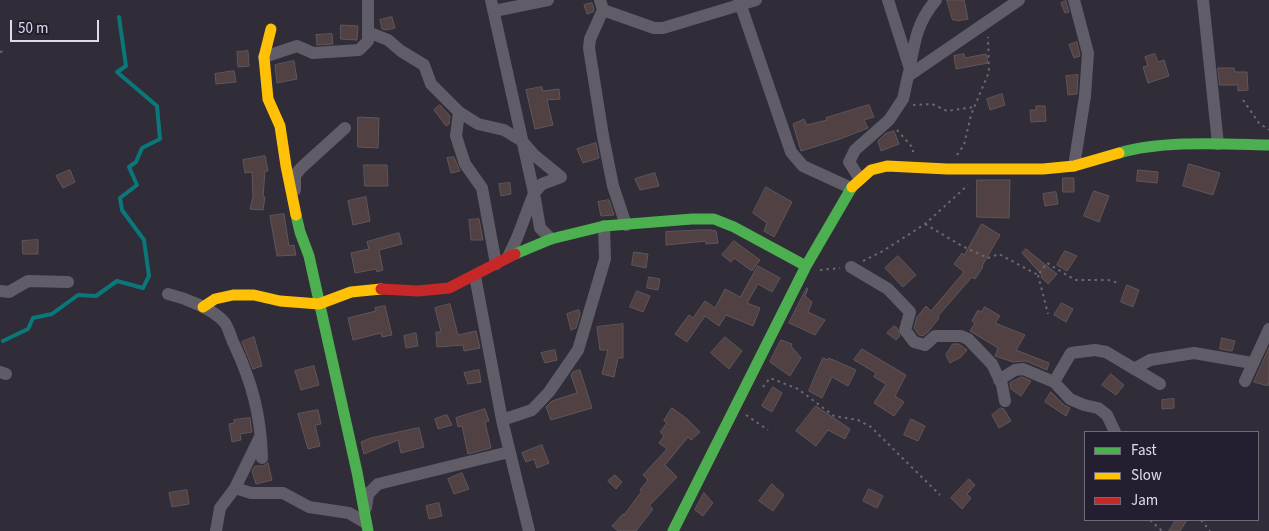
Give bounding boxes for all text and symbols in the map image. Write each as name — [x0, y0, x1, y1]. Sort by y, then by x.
scale bar — [12, 10, 101, 42]
text: 50 m — [18, 18, 48, 39]
legend — [1084, 431, 1259, 521]
text: Fast — [1131, 440, 1157, 461]
text: Slow — [1131, 465, 1162, 486]
text: Jam — [1131, 490, 1158, 511]

